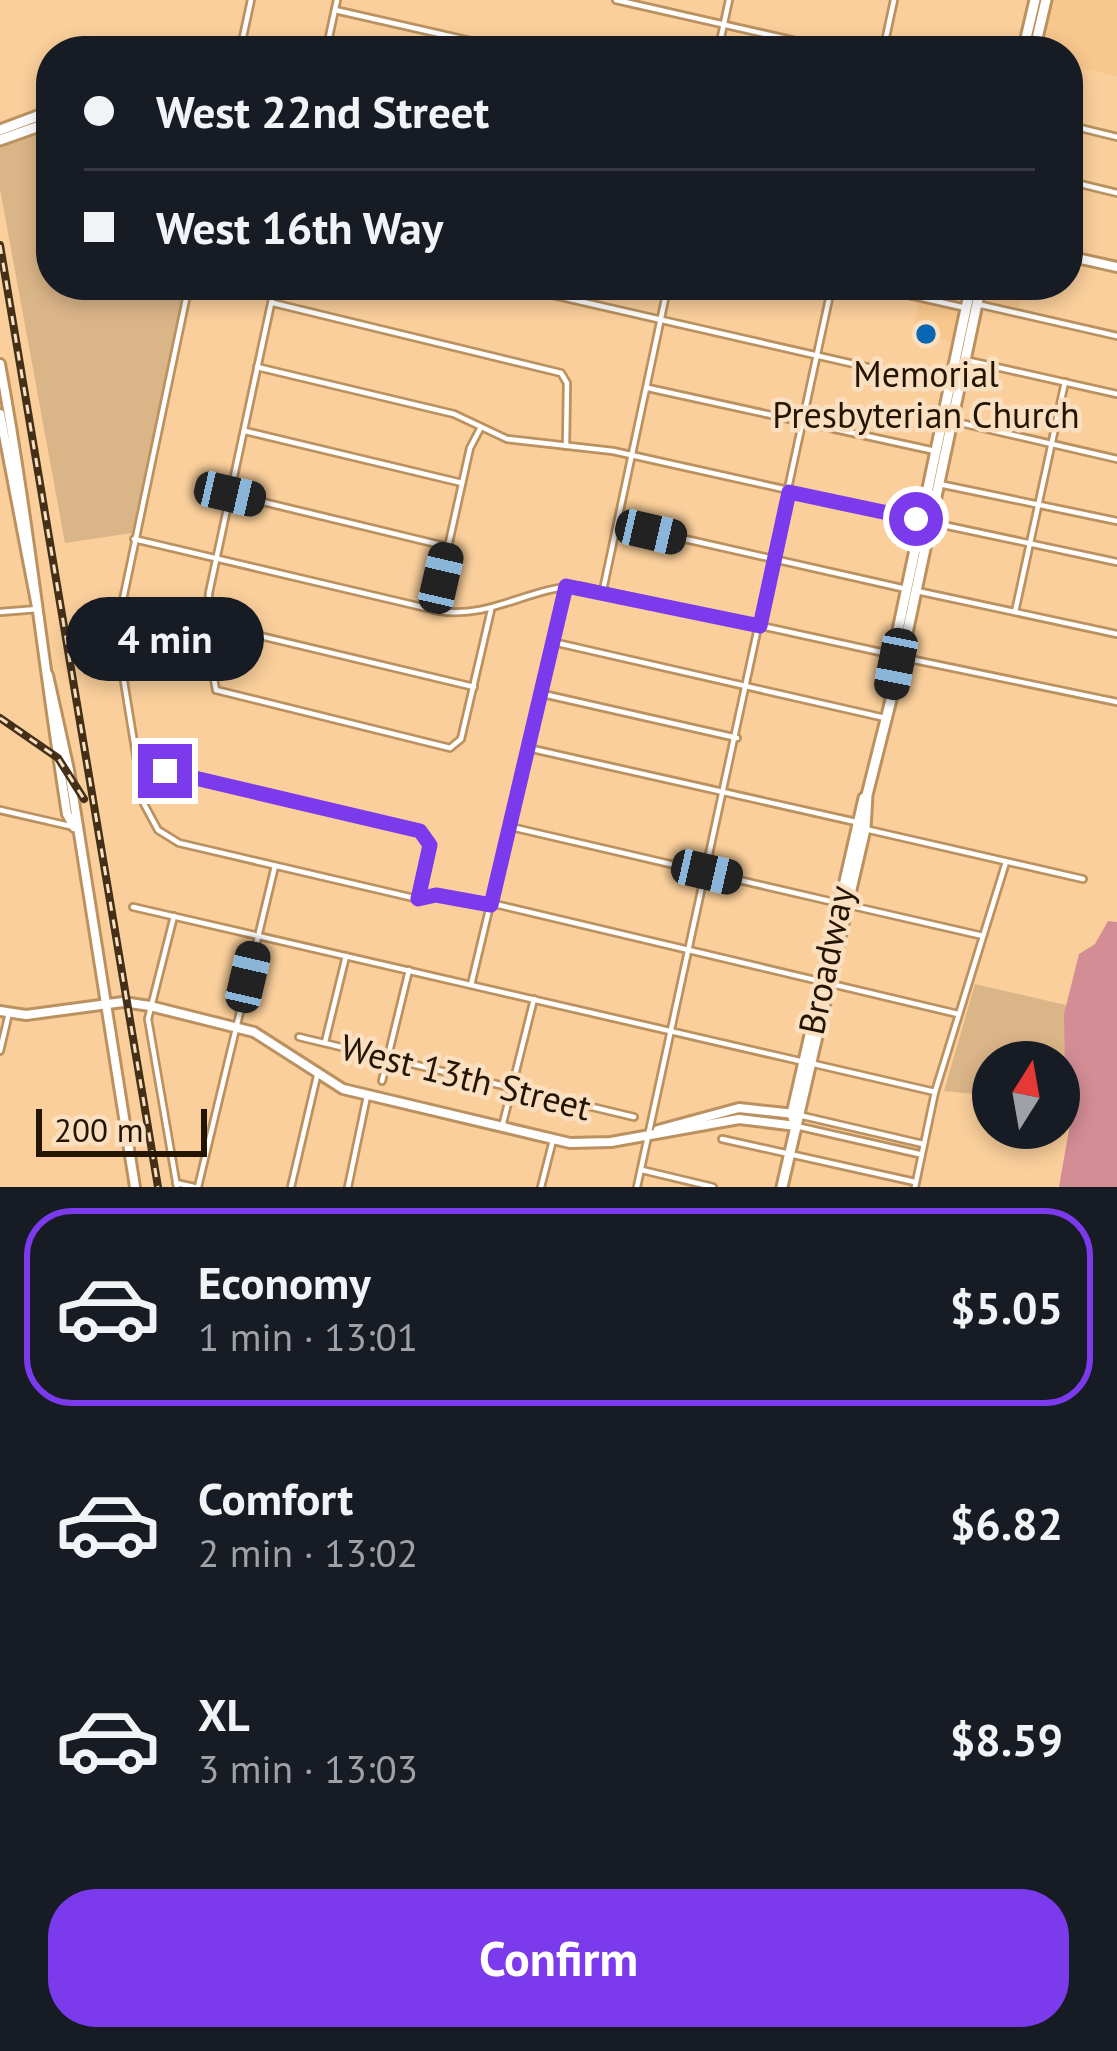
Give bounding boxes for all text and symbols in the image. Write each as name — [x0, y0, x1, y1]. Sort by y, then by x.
text: West 22nd Street — [156, 82, 489, 140]
text: West 16th Way — [156, 198, 443, 256]
marker: Memorial Presbyterian Church — [913, 321, 939, 347]
place label: Memorial Presbyterian Church — [772, 350, 1080, 438]
car — [191, 468, 269, 520]
route start — [889, 492, 943, 546]
car — [612, 506, 690, 558]
car — [415, 539, 467, 617]
callout: 4 min — [66, 597, 264, 681]
text: 4 min — [117, 613, 213, 664]
car — [871, 625, 921, 703]
route end — [138, 744, 192, 798]
car — [668, 846, 746, 898]
street label: Broadway — [787, 881, 864, 1039]
car — [222, 938, 274, 1016]
street label: West 13th Street — [336, 1023, 596, 1130]
north arrow — [972, 1041, 1080, 1149]
map controls — [972, 1041, 1080, 1149]
scale bar — [36, 1103, 207, 1156]
text: 200 m — [54, 1108, 144, 1151]
icon: car — [54, 1253, 162, 1361]
text: Economy — [198, 1253, 371, 1311]
text: $5.05 — [950, 1278, 1063, 1336]
text: 1 min · 13:01 — [198, 1311, 418, 1362]
icon: car — [54, 1469, 162, 1577]
text: Comfort — [198, 1469, 353, 1527]
text: $6.82 — [950, 1494, 1063, 1552]
text: 2 min · 13:02 — [198, 1527, 418, 1578]
icon: car — [54, 1685, 162, 1793]
text: XL — [198, 1685, 250, 1743]
text: $8.59 — [950, 1710, 1063, 1768]
text: 3 min · 13:03 — [198, 1743, 418, 1794]
button: Confirm — [48, 1889, 1069, 2027]

